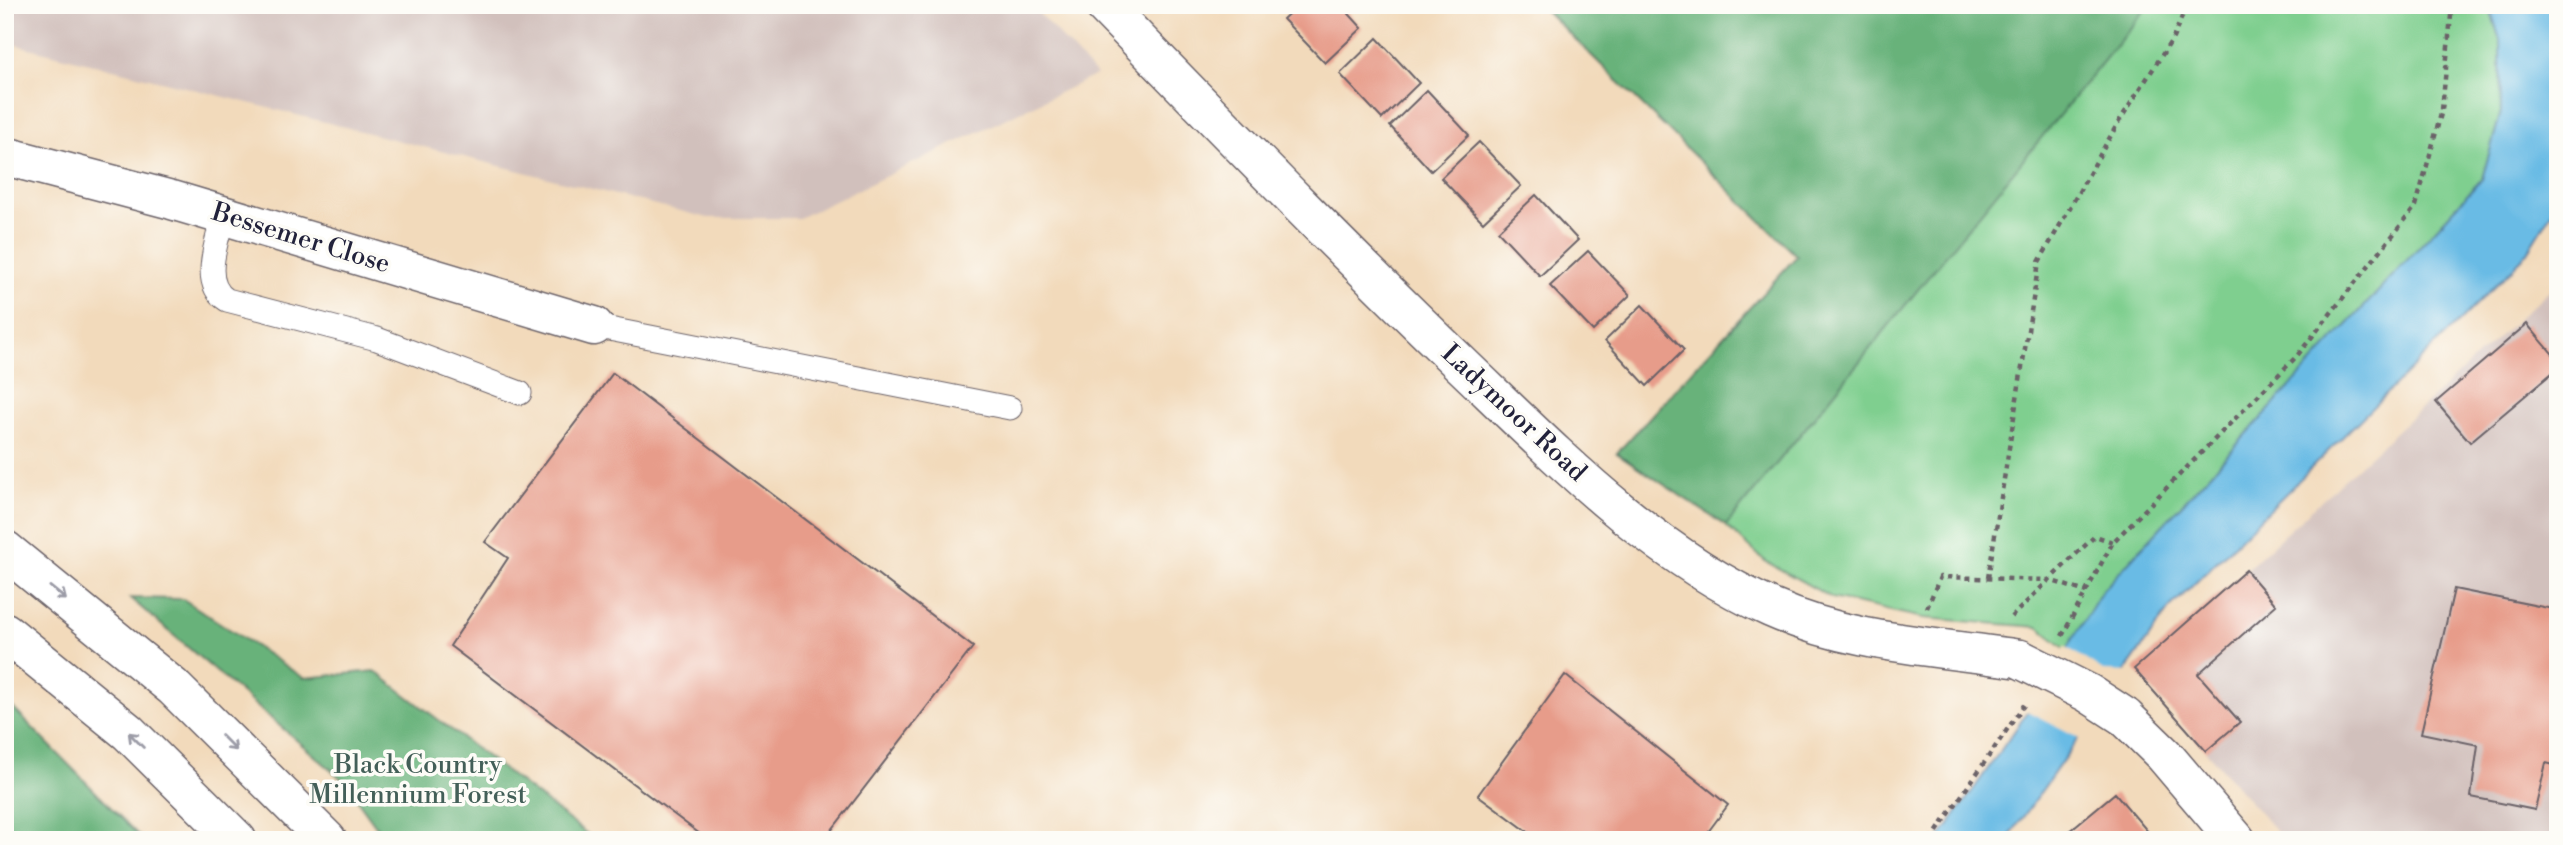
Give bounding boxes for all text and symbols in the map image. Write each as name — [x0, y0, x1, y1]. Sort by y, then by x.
street label: Bessemer Close — [207, 195, 394, 280]
street label: Ladymoor Road — [1435, 338, 1593, 489]
one-way arrow — [49, 586, 67, 601]
one-way arrow — [128, 732, 145, 749]
one-way arrow — [221, 734, 238, 751]
park label: Black Country Millennium Forest — [309, 749, 527, 811]

